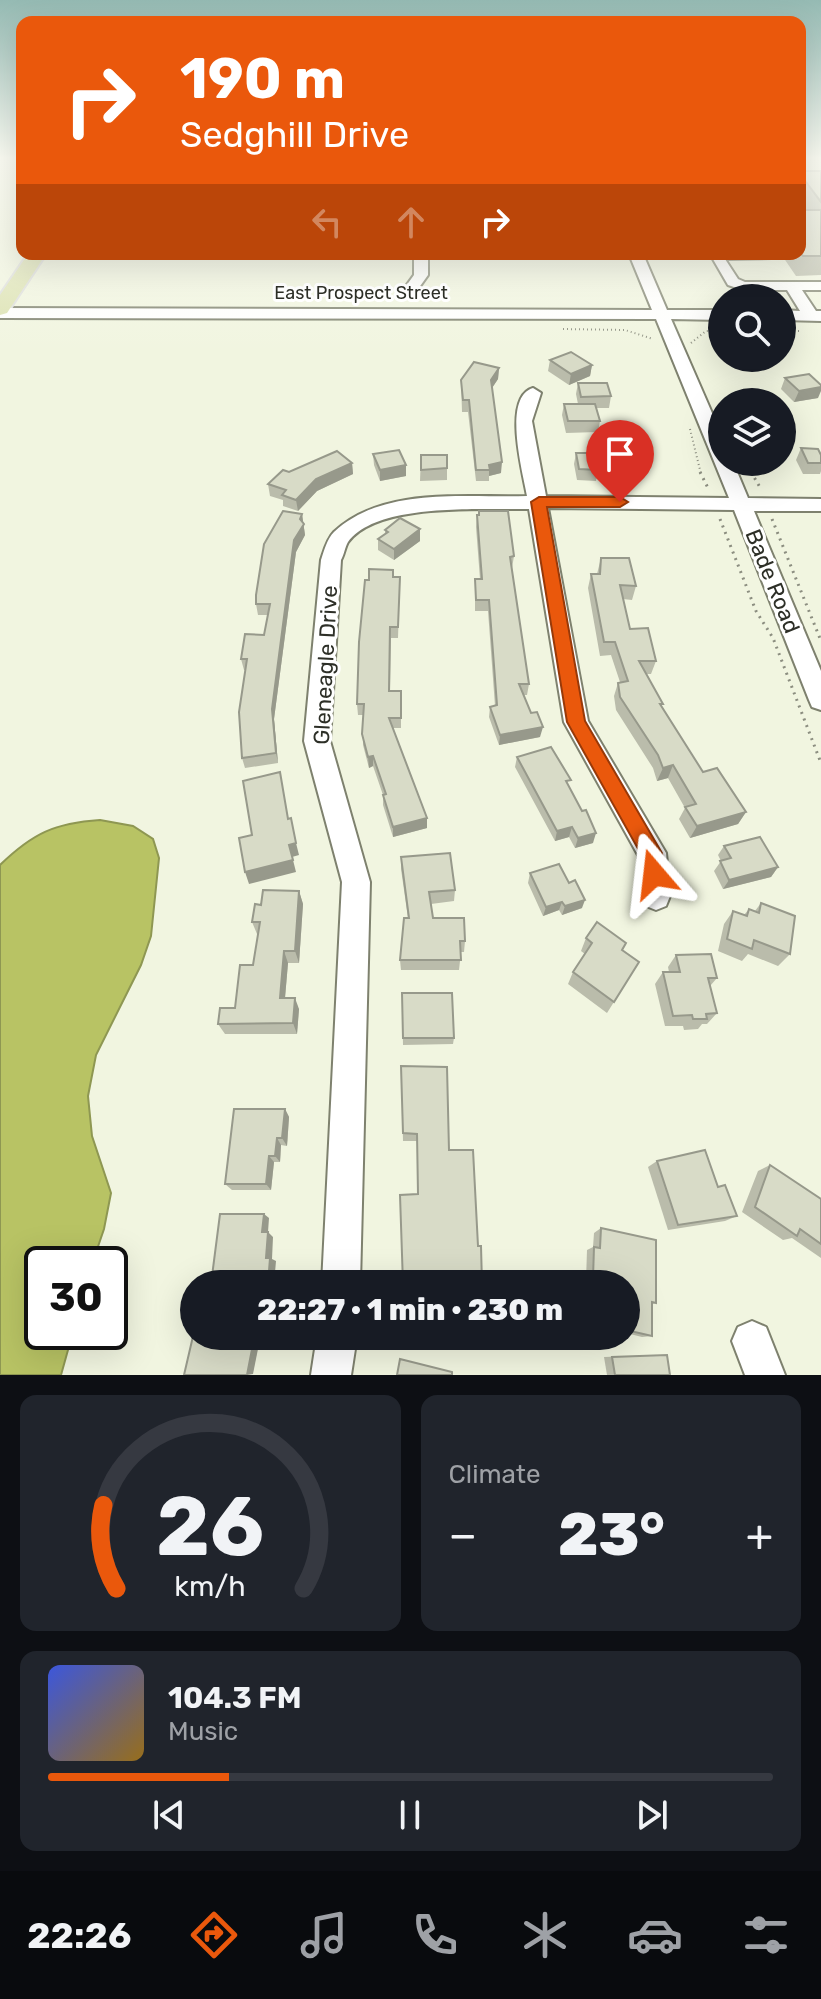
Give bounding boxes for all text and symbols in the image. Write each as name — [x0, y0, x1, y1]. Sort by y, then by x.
text: 190 m — [180, 46, 345, 112]
icon: right — [48, 48, 152, 152]
text: Sedghill Drive — [180, 113, 409, 156]
icon: left — [305, 200, 349, 244]
icon: ahead — [389, 200, 433, 244]
icon: right — [473, 200, 517, 244]
street label: East Prospect Street — [274, 282, 448, 304]
map controls — [708, 284, 796, 476]
button: search — [708, 284, 796, 372]
button: layers — [708, 388, 796, 476]
pin — [586, 420, 654, 502]
icon: arrive — [598, 432, 642, 476]
street label: Bade Road — [739, 525, 806, 637]
street label: Gleneagle Drive — [308, 585, 343, 745]
position arrow — [612, 832, 696, 916]
speed limit sign: 30 — [24, 1246, 128, 1350]
text: 22:27 · 1 min · 230 m — [257, 1292, 563, 1328]
text: Climate — [449, 1459, 541, 1490]
text: 26 — [156, 1477, 264, 1576]
text: 23° — [558, 1499, 665, 1570]
text: − — [449, 1509, 477, 1561]
text: + — [746, 1509, 773, 1561]
text: km/h — [175, 1569, 246, 1603]
text: 104.3 FM — [168, 1680, 302, 1716]
text: Music — [168, 1716, 238, 1747]
icon: previous — [147, 1793, 191, 1837]
icon: pause — [388, 1793, 432, 1837]
icon: next — [630, 1793, 674, 1837]
icon: directions — [186, 1907, 242, 1963]
icon: music — [296, 1907, 352, 1963]
icon: phone — [407, 1907, 463, 1963]
icon: climate — [517, 1907, 573, 1963]
icon: car — [627, 1907, 683, 1963]
icon: filters — [738, 1907, 794, 1963]
text: 22:26 — [27, 1914, 131, 1957]

